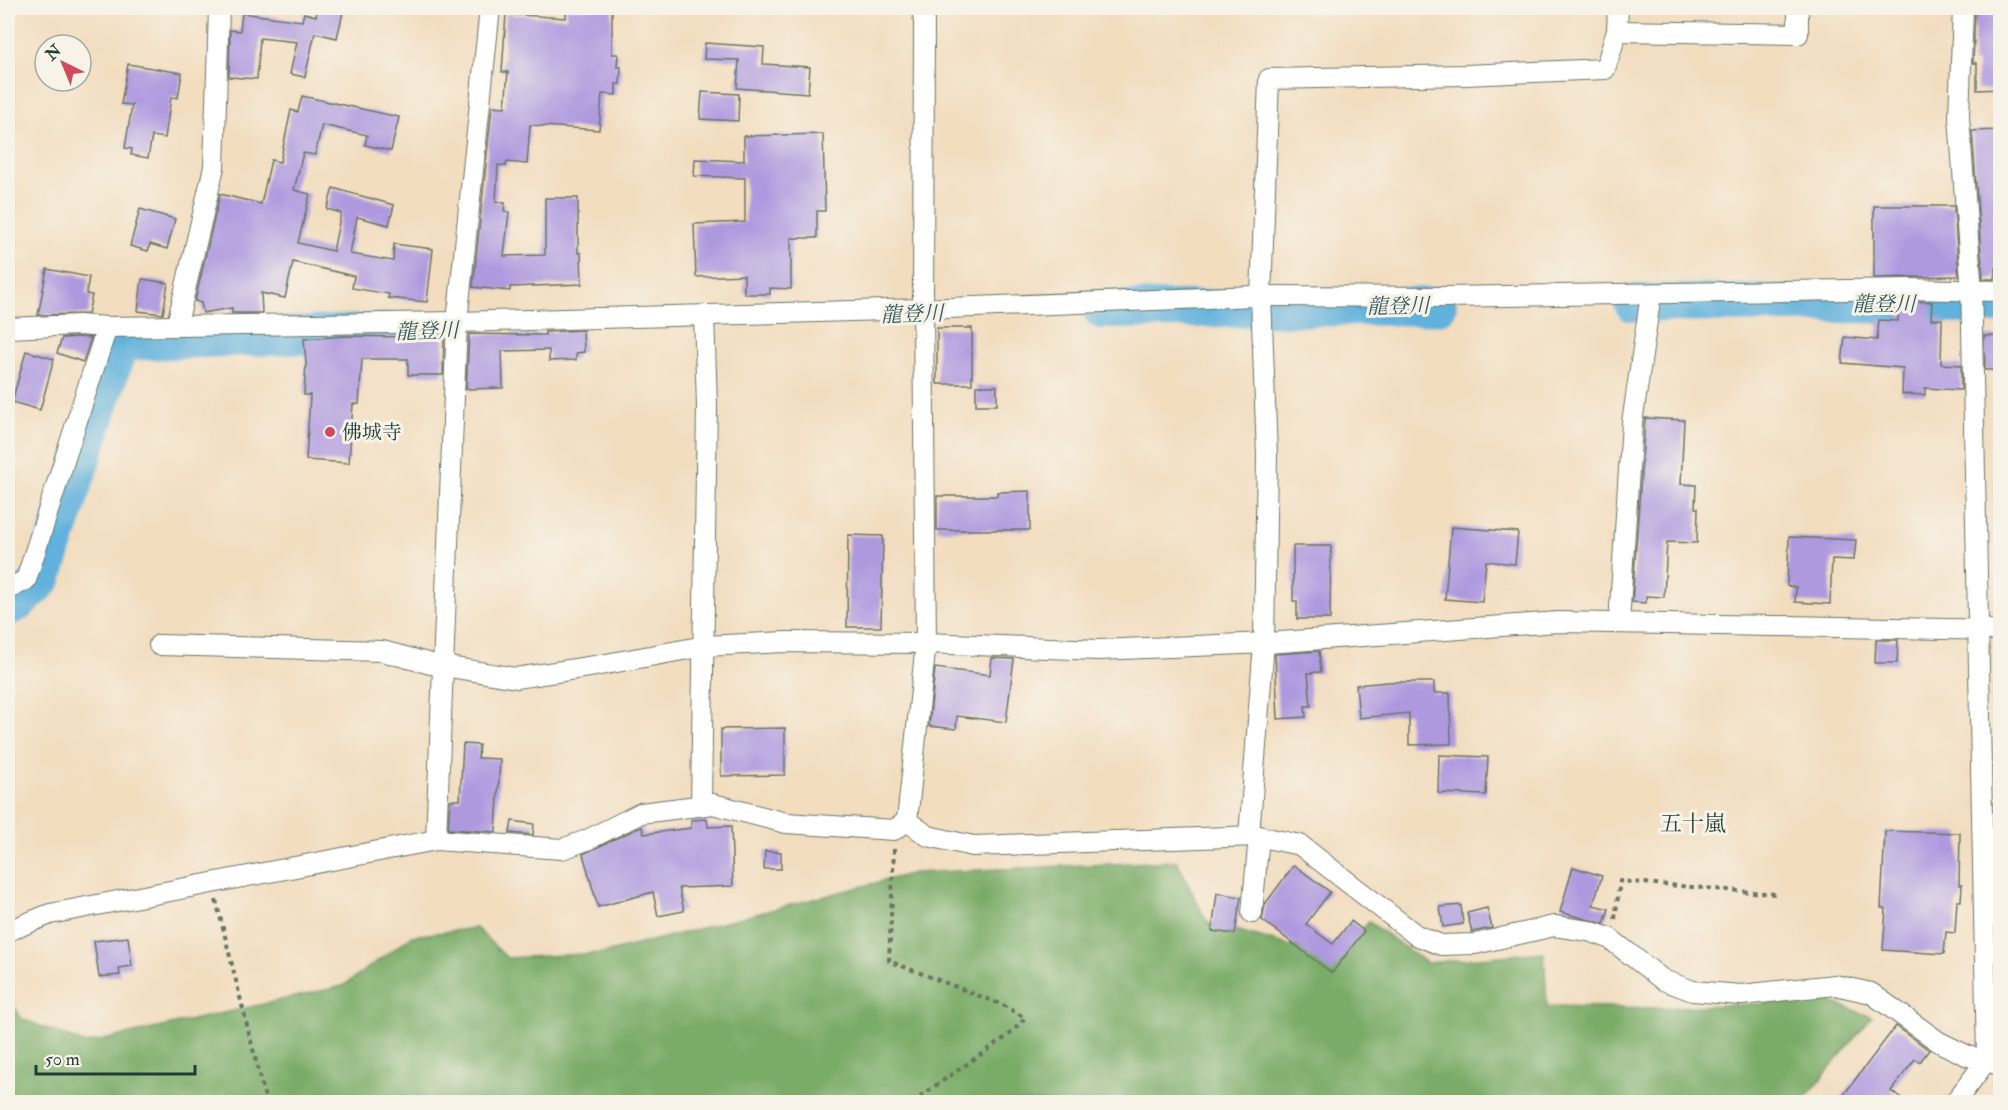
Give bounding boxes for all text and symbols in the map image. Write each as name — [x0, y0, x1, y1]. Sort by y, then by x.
north arrow — [33, 33, 93, 93]
text: N — [41, 40, 66, 66]
water label: 龍登川 — [1853, 291, 1917, 318]
water label: 龍登川 — [1366, 292, 1432, 321]
water label: 龍登川 — [880, 300, 946, 329]
water label: 龍登川 — [395, 317, 461, 346]
place label: 佛城寺 — [342, 420, 402, 445]
marker: 佛城寺 — [323, 425, 337, 439]
district label: 五十嵐 — [1660, 810, 1726, 838]
scale bar — [36, 1038, 195, 1076]
text: 50 m — [45, 1048, 80, 1071]

